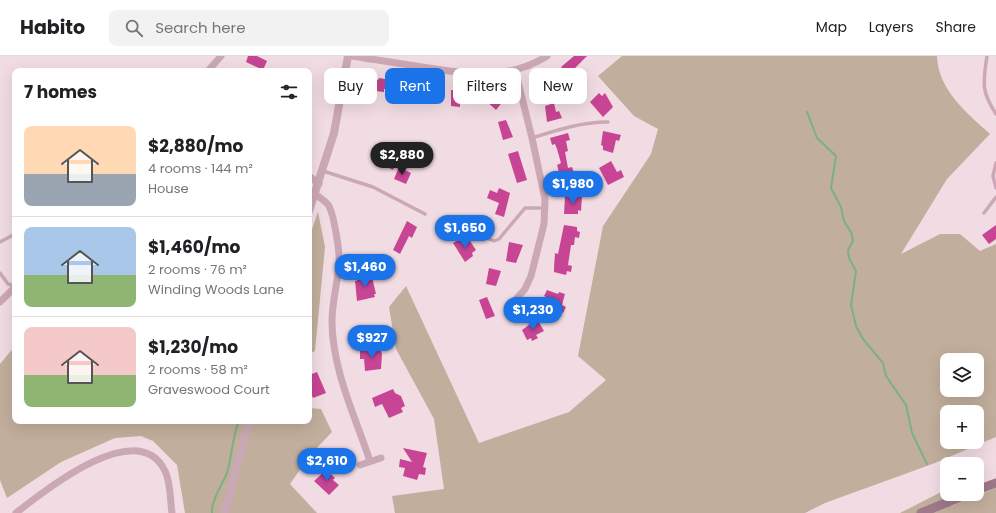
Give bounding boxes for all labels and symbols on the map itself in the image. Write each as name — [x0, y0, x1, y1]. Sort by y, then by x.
pin: $2,880 — [369, 142, 435, 176]
pin: $1,980 — [540, 171, 606, 205]
pin: $1,650 — [432, 215, 498, 249]
pin: $1,460 — [332, 254, 398, 288]
pin: $1,230 — [500, 297, 566, 331]
pin: $927 — [348, 325, 396, 359]
pin: $2,610 — [294, 448, 360, 482]

